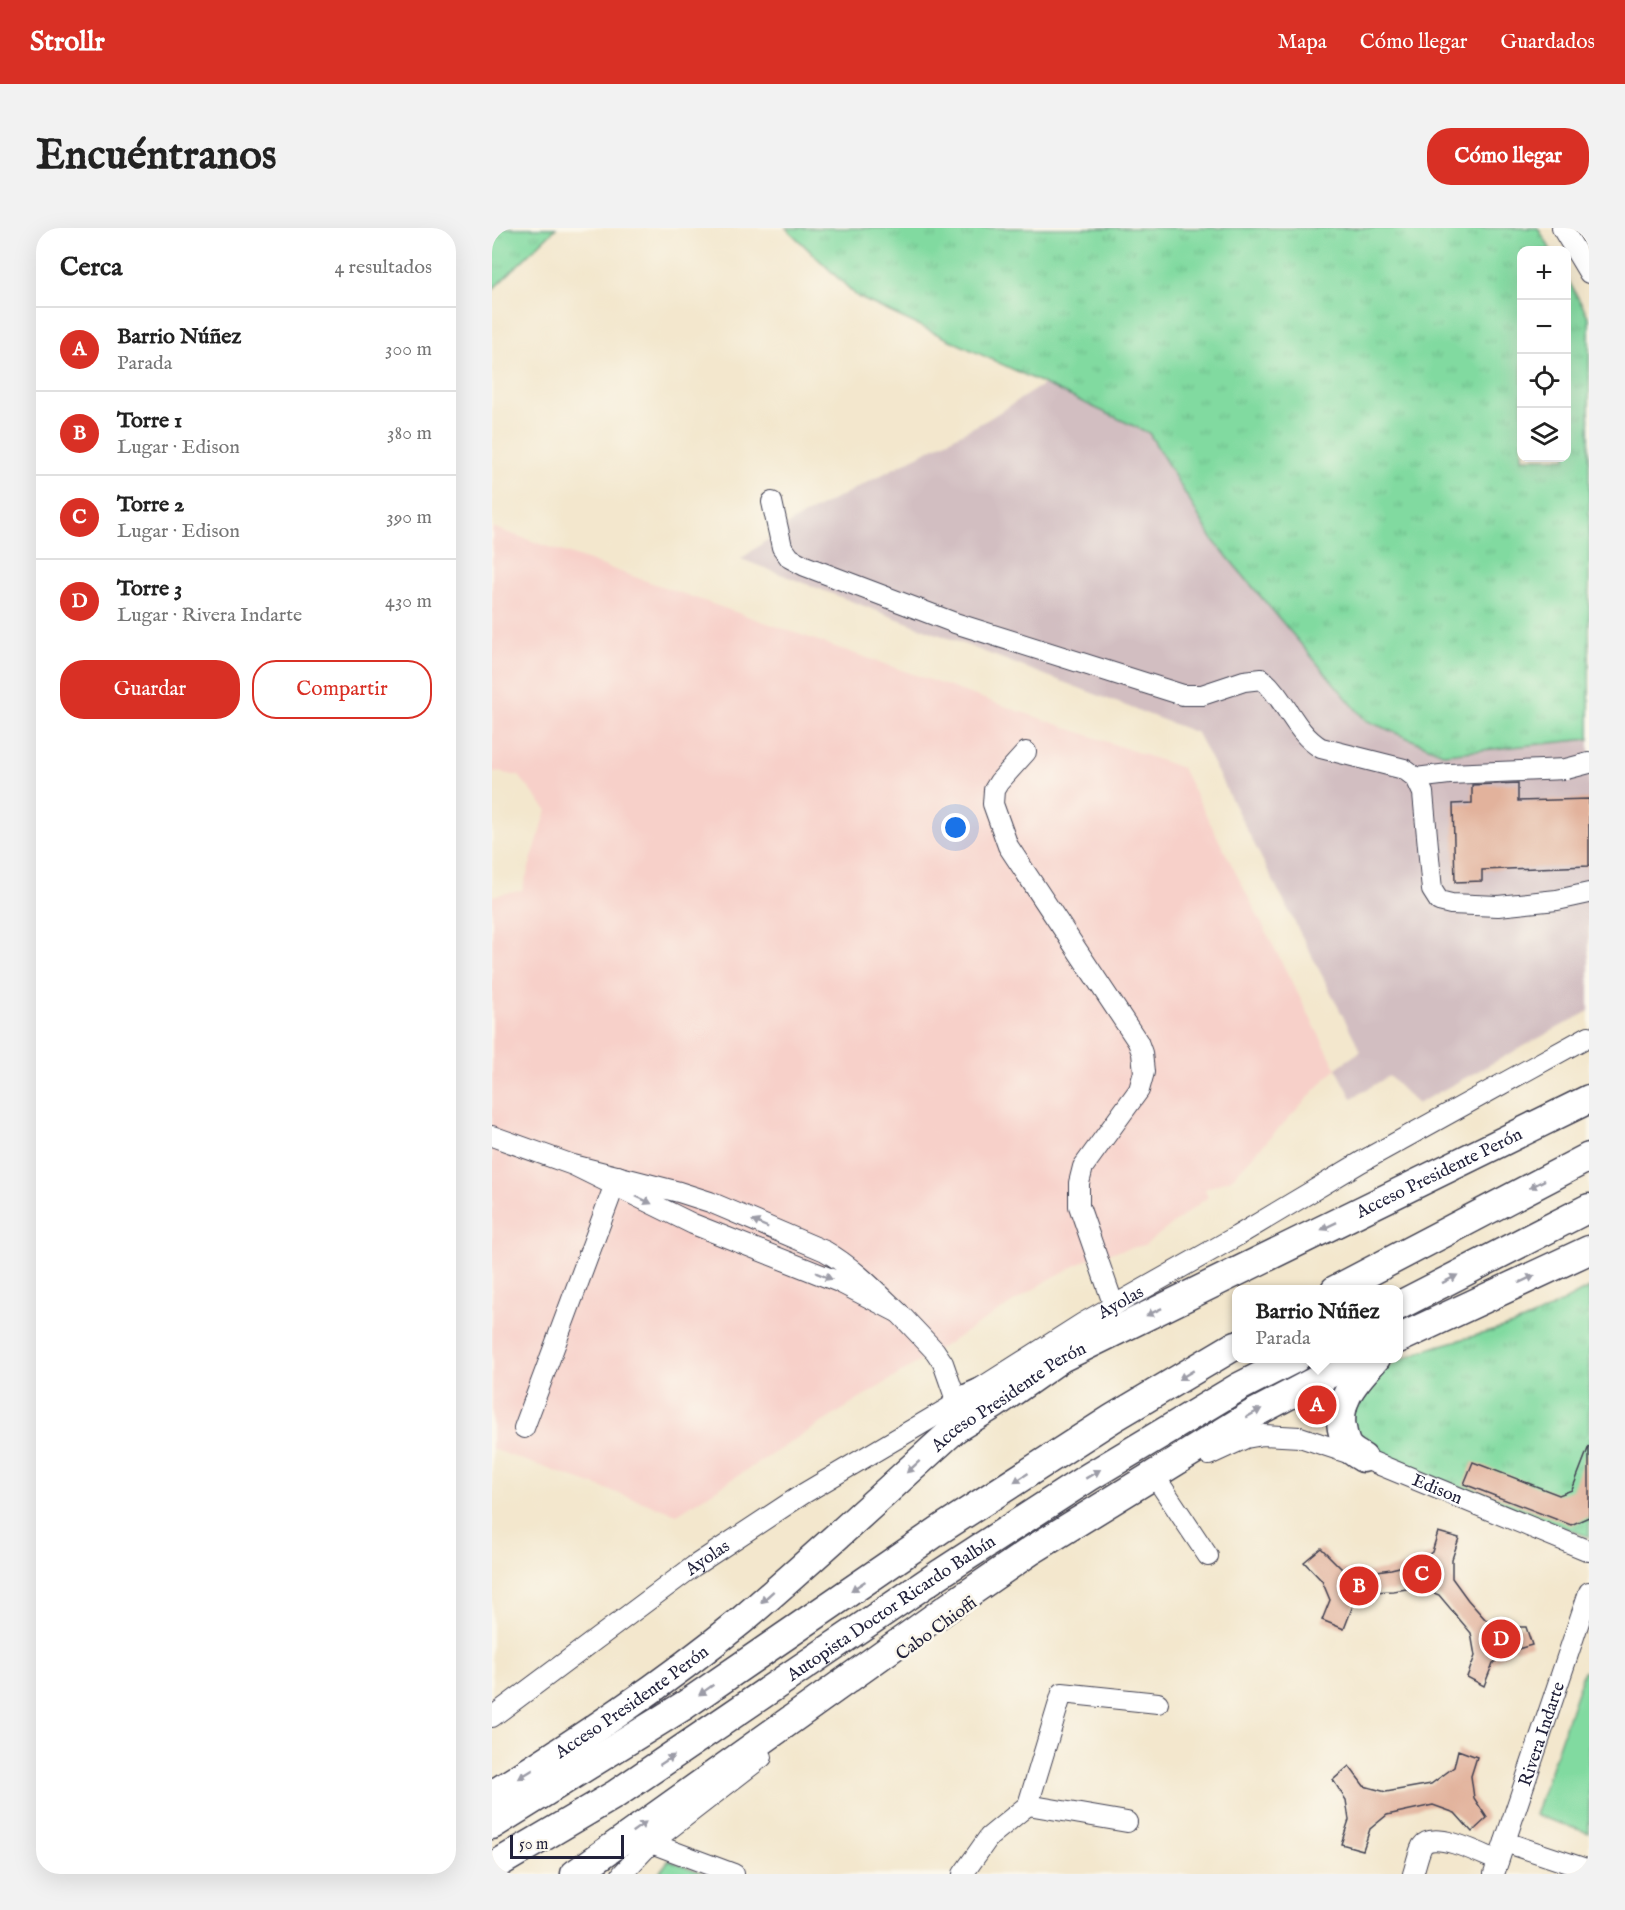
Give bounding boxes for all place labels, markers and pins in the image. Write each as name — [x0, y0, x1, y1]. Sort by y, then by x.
pin: A — [1298, 1382, 1336, 1428]
pin: C — [1402, 1552, 1442, 1596]
pin: B — [1340, 1564, 1378, 1608]
pin: D — [1482, 1616, 1520, 1662]

